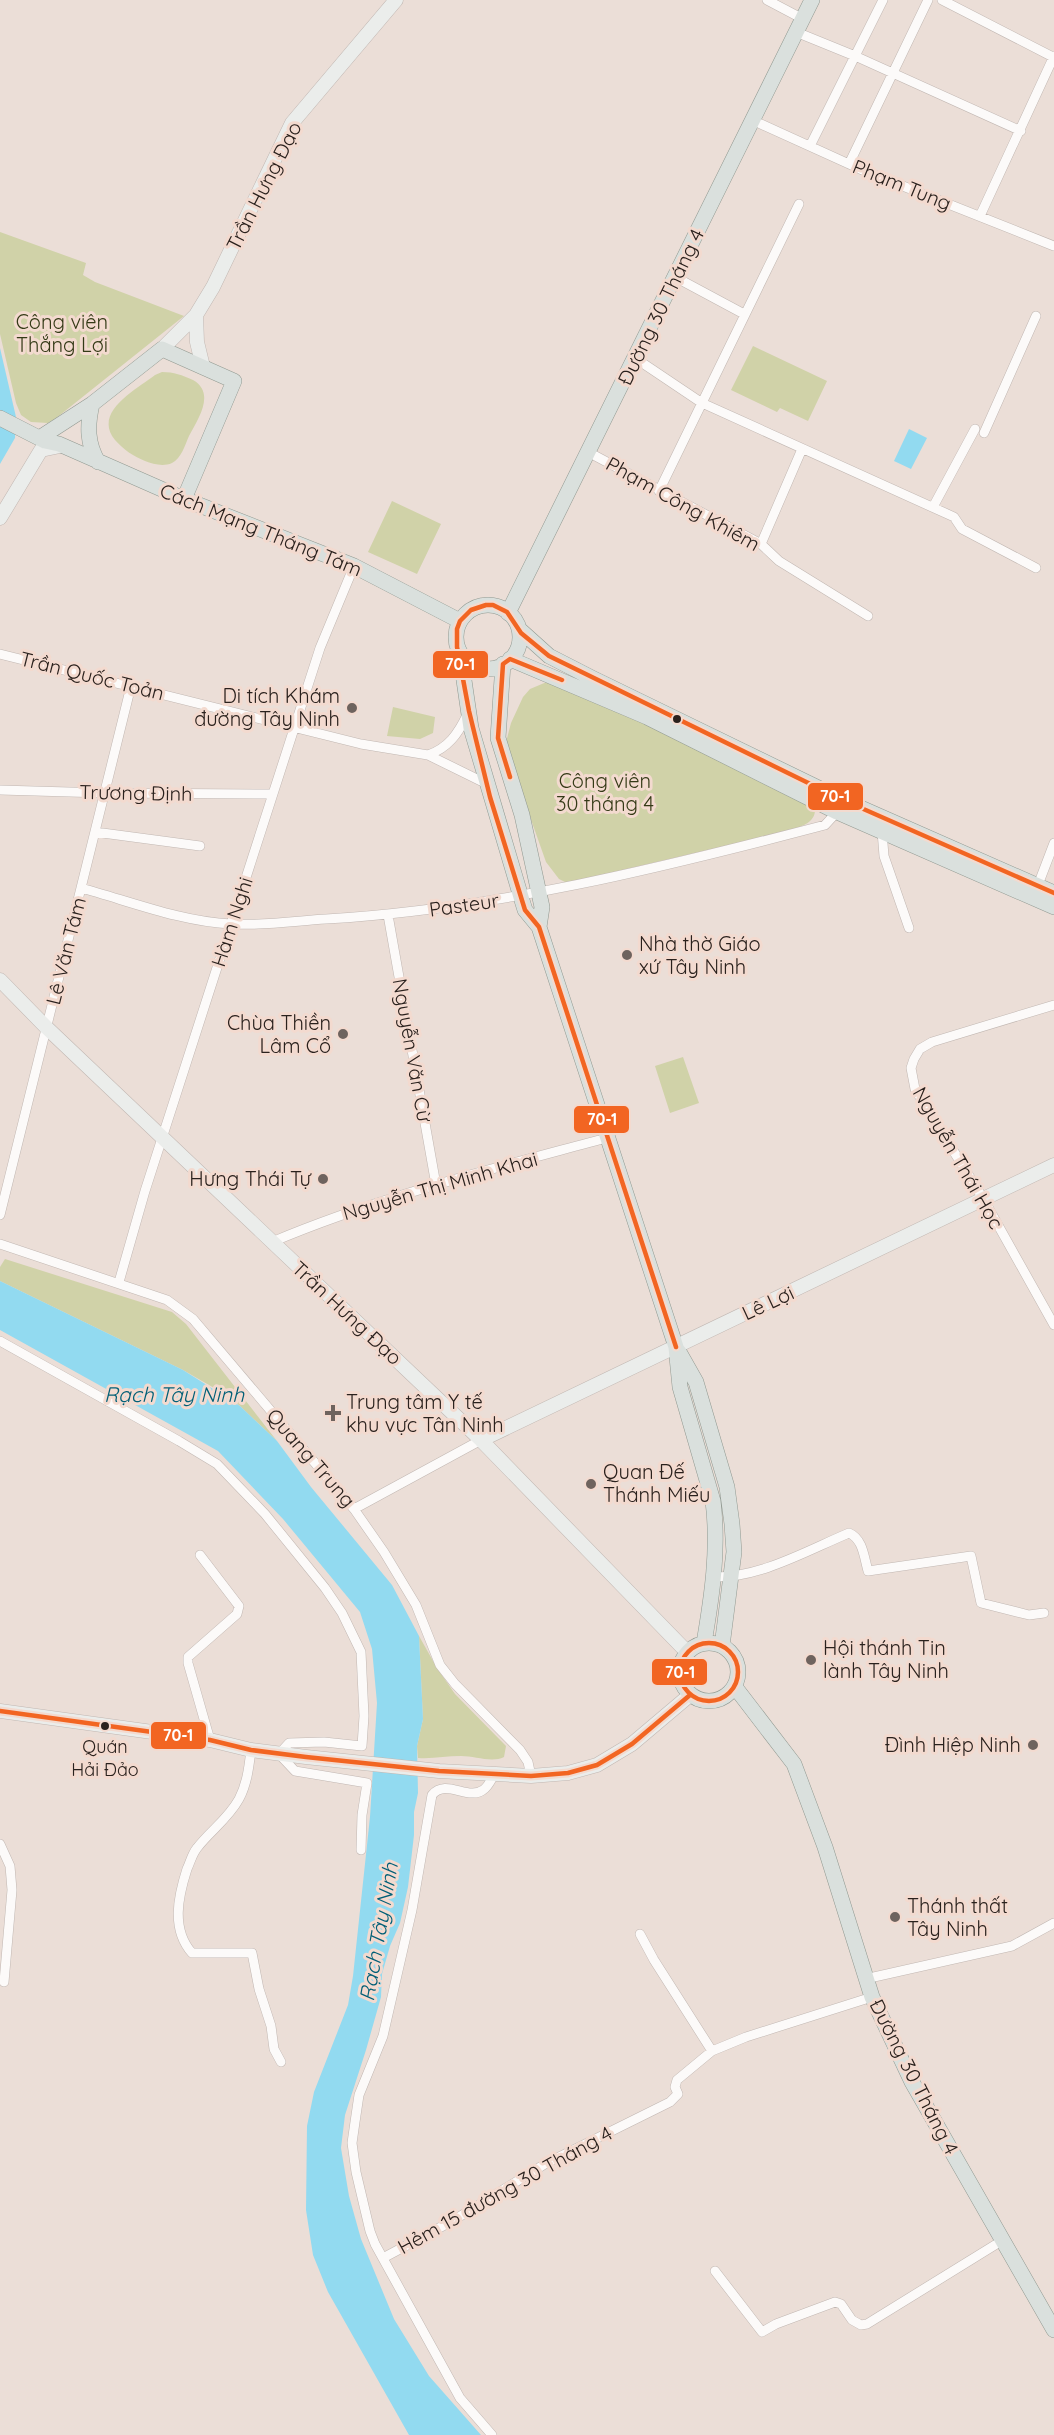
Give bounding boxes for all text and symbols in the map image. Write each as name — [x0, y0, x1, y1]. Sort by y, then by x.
street label: Trần Hưng Đạo — [220, 117, 307, 254]
street label: Phạm Tung — [849, 153, 955, 216]
street label: Đường 30 Tháng 4 — [612, 225, 709, 389]
park label: Công viên Thắng Lợi — [16, 309, 108, 357]
street label: Phạm Công Khiêm — [602, 451, 765, 556]
street label: Cách Mạng Tháng Tám — [156, 477, 366, 582]
street label: Trần Quốc Toản — [17, 646, 167, 706]
line badge: 70-1 — [432, 650, 489, 679]
text: 70-1 — [445, 654, 475, 674]
place label: Di tích Khám đường Tây Ninh — [194, 683, 340, 731]
marker: Di tích Khám đường Tây Ninh — [345, 701, 359, 715]
unlabelled marker — [671, 713, 683, 725]
park label: Công viên 30 tháng 4 — [556, 768, 654, 816]
street label: Trương Định — [79, 779, 193, 806]
line badge: 70-1 — [807, 782, 864, 811]
text: 70-1 — [820, 786, 850, 806]
street label: Hàm Nghi — [205, 874, 258, 970]
street label: Pasteur — [427, 887, 501, 922]
street label: Lê Văn Tám — [40, 894, 91, 1007]
place label: Nhà thờ Giáo xứ Tây Ninh — [639, 931, 761, 979]
marker: Nhà thờ Giáo xứ Tây Ninh — [620, 948, 634, 962]
street label: Nguyễn Văn Cừ — [388, 977, 438, 1125]
place label: Chùa Thiền Lâm Cổ — [227, 1010, 331, 1058]
marker: Chùa Thiền Lâm Cổ — [336, 1027, 350, 1041]
street label: Nguyễn Thái Học — [908, 1082, 1009, 1233]
line badge: 70-1 — [573, 1105, 630, 1134]
text: 70-1 — [587, 1109, 617, 1129]
street label: Nguyễn Thị Minh Khai — [340, 1146, 540, 1225]
place label: Hưng Thái Tự — [189, 1166, 313, 1191]
marker: Hưng Thái Tự — [316, 1172, 330, 1186]
street label: Trần Hưng Đạo — [287, 1255, 408, 1370]
street label: Lê Lợi — [738, 1280, 798, 1325]
water label: Rạch Tây Ninh — [104, 1381, 245, 1407]
place label: Trung tâm Y tế khu vực Tân Ninh — [346, 1389, 504, 1437]
street label: Quang Trung — [262, 1403, 361, 1512]
marker: Trung tâm Y tế khu vực Tân Ninh — [324, 1404, 342, 1422]
place label: Quan Đế Thánh Miếu — [603, 1459, 710, 1507]
marker: Quan Đế Thánh Miếu — [584, 1477, 598, 1491]
place label: Hội thánh Tin lành Tây Ninh — [823, 1635, 949, 1683]
marker: Hội thánh Tin lành Tây Ninh — [804, 1653, 818, 1667]
line badge: 70-1 — [651, 1658, 708, 1686]
text: 70-1 — [665, 1662, 695, 1682]
marker: Quán Hải Đảo — [99, 1720, 111, 1732]
line badge: 70-1 — [150, 1721, 207, 1750]
text: 70-1 — [163, 1725, 193, 1745]
place label: Đình Hiệp Ninh — [885, 1732, 1021, 1757]
place label: Quán Hải Đảo — [71, 1735, 139, 1781]
marker: Đình Hiệp Ninh — [1026, 1738, 1040, 1752]
water label: Rạch Tây Ninh — [353, 1859, 403, 2003]
place label: Thánh thất Tây Ninh — [907, 1893, 1008, 1941]
marker: Thánh thất Tây Ninh — [888, 1910, 902, 1924]
street label: Đường 30 Tháng 4 — [865, 1995, 964, 2159]
street label: Hẻm 15 đường 30 Tháng 4 — [393, 2120, 617, 2259]

